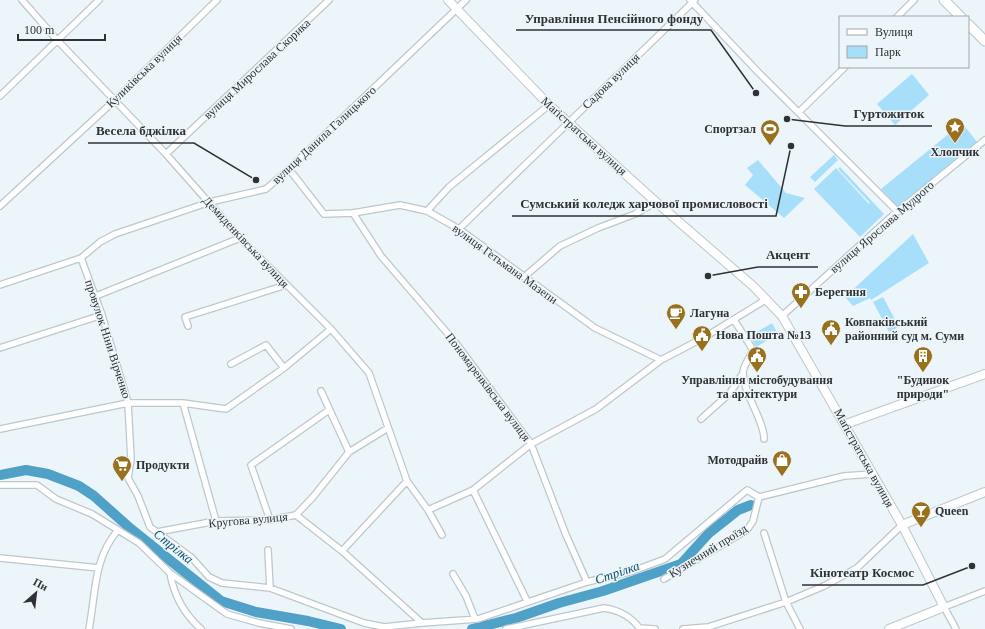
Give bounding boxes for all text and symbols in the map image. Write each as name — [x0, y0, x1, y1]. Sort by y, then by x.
callout: Управління Пенсійного фонду — [516, 5, 711, 30]
text: Управління Пенсійного фонду — [525, 11, 704, 26]
street label: вулиця Мирослава Скорика — [201, 15, 314, 122]
scale bar — [18, 16, 105, 42]
legend — [839, 16, 969, 68]
text: 100 m — [24, 23, 55, 37]
text: Вулиця — [875, 25, 913, 39]
street label: Куликівська вулиця — [103, 31, 185, 111]
text: Парк — [875, 45, 901, 59]
street label: Садова вулиця — [579, 50, 643, 112]
street label: вулиця Данила Галицького — [269, 83, 379, 187]
street label: Маґістратська вулиця — [538, 94, 630, 178]
callout: Гуртожиток — [845, 101, 932, 126]
text: Гуртожиток — [854, 106, 925, 121]
place icon: Хлопчик — [944, 116, 966, 144]
callout: Весела бджілка — [88, 118, 194, 143]
sports icon: Спортзал — [759, 118, 781, 146]
place label: Спортзал — [704, 122, 756, 136]
text: Весела бджілка — [96, 123, 187, 138]
place label: Хлопчик — [931, 145, 980, 159]
street label: вулиця Ярослава Мудрого — [827, 178, 937, 276]
callout: Сумський коледж харчової промисловості — [512, 191, 776, 216]
street label: Демиденківська вулиця — [200, 193, 292, 291]
text: Сумський коледж харчової промисловості — [520, 196, 768, 211]
street label: вулиця Гетьмана Мазепи — [450, 221, 561, 307]
callout: Акцент — [758, 242, 818, 267]
text: Акцент — [766, 247, 811, 262]
street label: провулок Ніни Вірченко — [82, 278, 134, 400]
pharmacy icon: Берегиня — [790, 281, 812, 309]
place label: Берегиня — [815, 285, 867, 299]
cafe icon: Лагуна — [665, 302, 687, 330]
place label: Лагуна — [690, 306, 729, 320]
place label: Ковпаківський районний суд м. Суми — [845, 315, 964, 343]
public building icon: Ковпаківський районний суд м. Суми — [820, 318, 842, 346]
public building icon: Нова Пошта №13 — [691, 324, 713, 352]
place label: Нова Пошта №13 — [716, 328, 811, 342]
street label: Пономаренківська вулиця — [443, 330, 534, 444]
public building icon: Управління містобудування та архітектури — [746, 345, 768, 373]
building icon: "Будинок природи" — [912, 345, 934, 373]
place label: Управління містобудування та архітектури — [681, 373, 833, 401]
place label: "Будинок природи" — [897, 373, 949, 401]
street label: Маґістратська вулиця — [831, 406, 897, 510]
shop icon: Мотодрайв — [771, 449, 793, 477]
place label: Мотодрайв — [707, 453, 769, 467]
supermarket icon: Продукти — [111, 454, 133, 482]
place label: Продукти — [136, 458, 190, 472]
bar icon: Queen — [910, 500, 932, 528]
place label: Queen — [935, 504, 969, 518]
street label: Кругова вулиця — [208, 510, 289, 530]
street label: Кузнечний проїзд — [666, 521, 750, 581]
water label: Стрілка — [151, 526, 197, 567]
water label: Стрілка — [593, 558, 642, 587]
callout: Кінотеатр Космос — [802, 560, 923, 585]
text: Кінотеатр Космос — [810, 565, 914, 580]
north arrow — [16, 573, 56, 613]
text: Пн — [31, 575, 51, 593]

